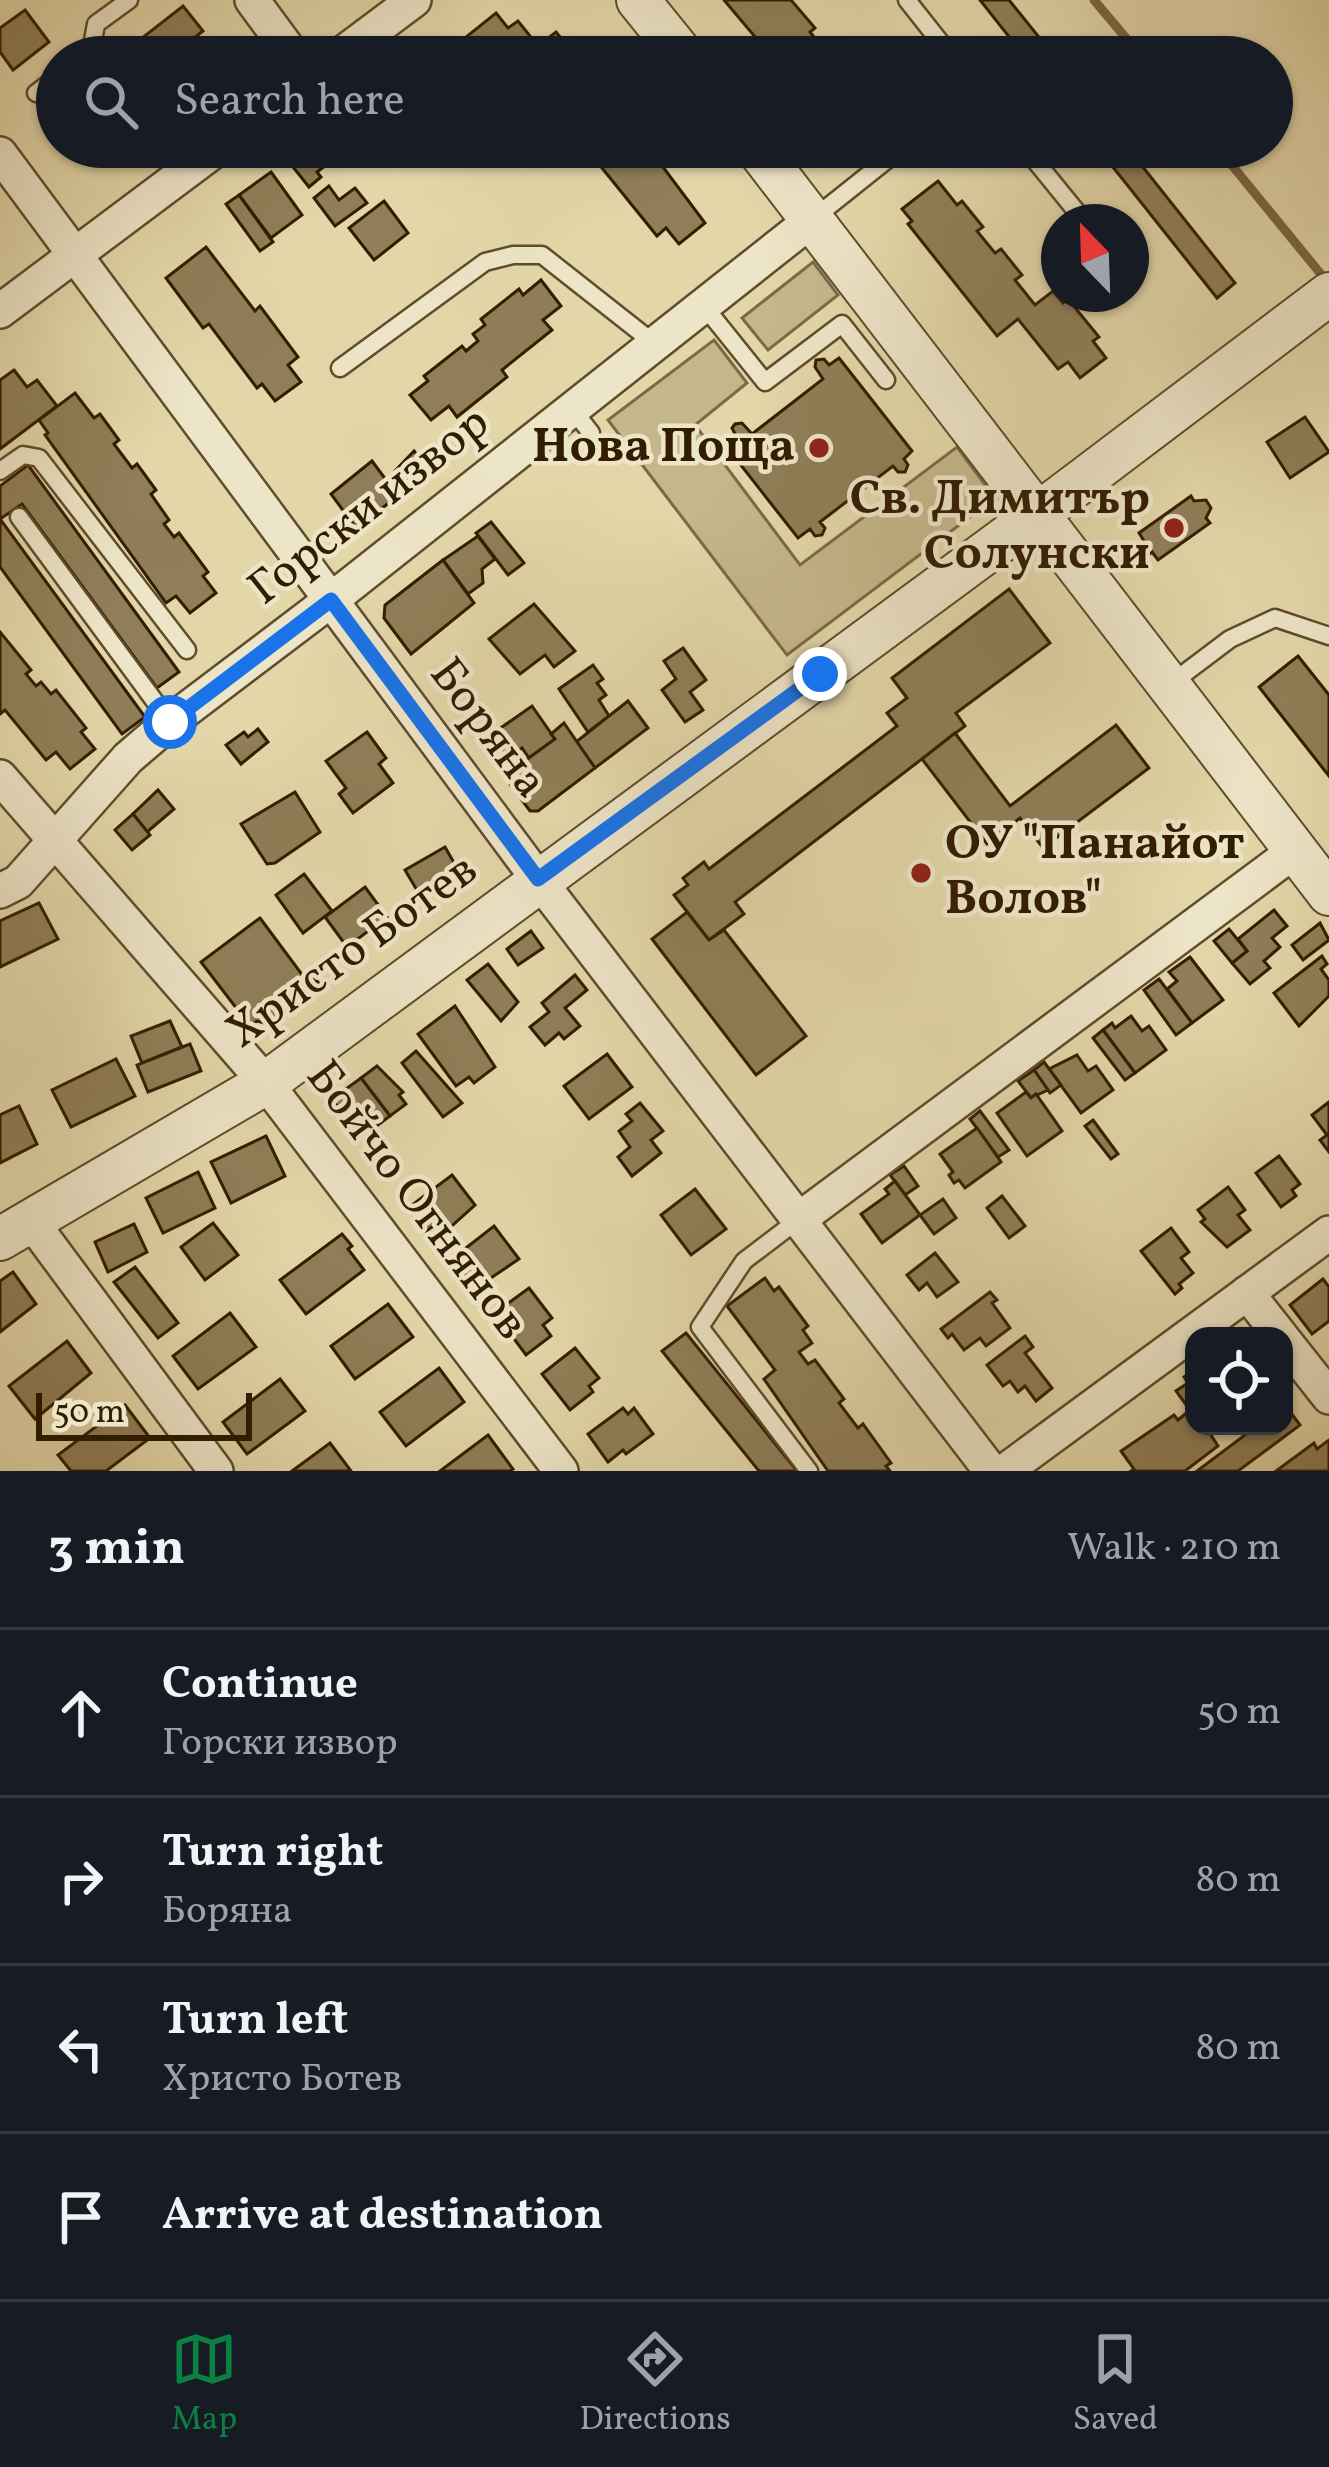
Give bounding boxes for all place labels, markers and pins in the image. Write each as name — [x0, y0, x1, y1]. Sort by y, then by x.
place label: Нова Поща — [532, 415, 795, 482]
marker: Нова Поща — [806, 435, 832, 461]
place label: Св. Димитър Солунски — [850, 467, 1150, 589]
marker: Св. Димитър Солунски — [1161, 515, 1187, 541]
place label: ОУ "Панайот Волов" — [945, 812, 1244, 934]
marker: ОУ "Панайот Волов" — [908, 860, 934, 886]

